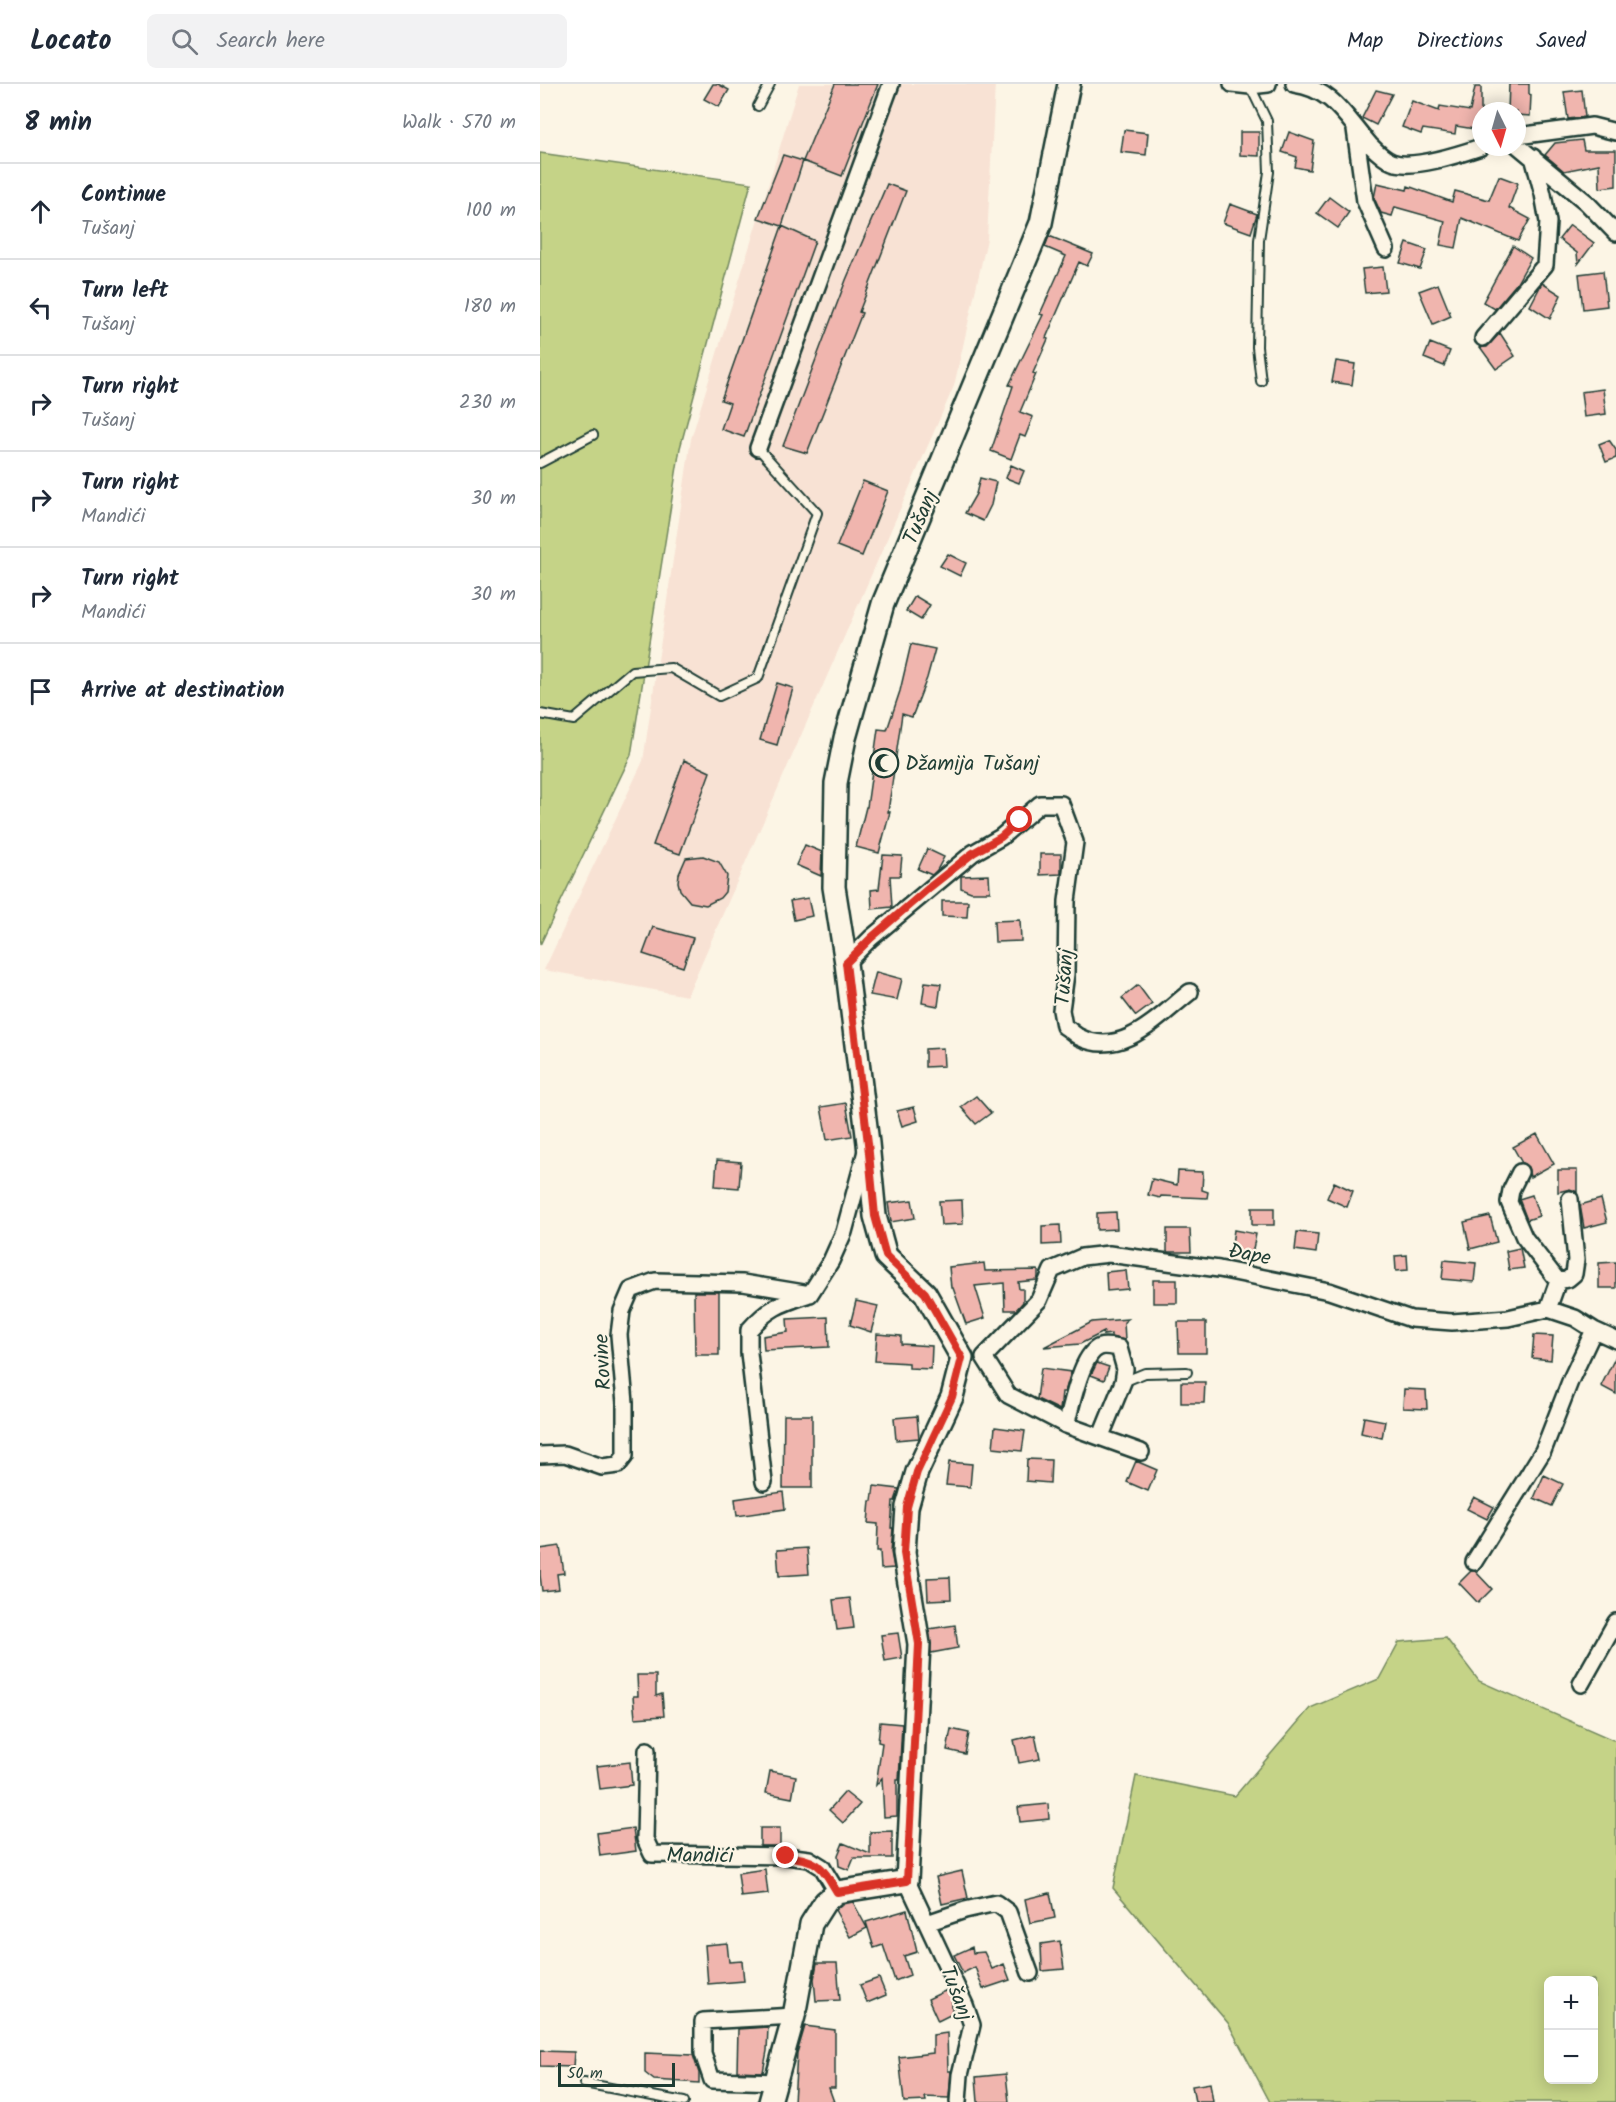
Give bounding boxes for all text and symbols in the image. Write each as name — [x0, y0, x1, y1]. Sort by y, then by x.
search box — [147, 14, 567, 68]
text: Locato — [30, 19, 111, 64]
text: Search here — [216, 24, 325, 59]
icon: search — [168, 25, 201, 58]
text: Map — [1347, 25, 1383, 58]
text: Directions — [1416, 25, 1503, 58]
text: Saved — [1536, 25, 1586, 58]
text: 8 min — [24, 102, 92, 144]
north arrow — [1472, 102, 1526, 156]
text: Walk · 570 m — [402, 107, 516, 139]
text: Continue — [81, 178, 166, 213]
icon: ahead — [24, 195, 57, 228]
text: 100 m — [466, 195, 516, 227]
text: Tušanj — [81, 213, 135, 245]
text: Turn left — [81, 274, 168, 309]
icon: left — [24, 291, 57, 324]
text: 180 m — [464, 291, 516, 323]
text: Tušanj — [81, 309, 135, 341]
text: Turn right — [81, 370, 179, 405]
icon: right — [24, 387, 57, 420]
text: 230 m — [459, 387, 516, 419]
text: Tušanj — [81, 405, 135, 437]
text: Turn right — [81, 466, 179, 501]
icon: right — [24, 483, 57, 516]
text: 30 m — [471, 483, 516, 515]
street label: Tušanj — [895, 484, 948, 550]
text: Mandići — [81, 501, 145, 533]
text: Turn right — [81, 562, 179, 597]
icon: right — [24, 579, 57, 612]
text: 30 m — [471, 579, 516, 611]
text: Mandići — [81, 597, 145, 629]
text: Arrive at destination — [81, 674, 284, 709]
icon: arrive — [24, 675, 57, 708]
mosque icon: Džamija Tušanj — [868, 747, 900, 779]
place label: Džamija Tušanj — [905, 748, 1040, 781]
route start — [1006, 806, 1032, 832]
street label: Tušanj — [1047, 947, 1084, 1007]
street label: Đape — [1226, 1235, 1274, 1276]
street label: Rovine — [586, 1332, 621, 1391]
street label: Mandići — [666, 1839, 735, 1874]
route end — [772, 1842, 798, 1868]
street label: Tušanj — [930, 1961, 981, 2027]
map controls — [1544, 1976, 1598, 2084]
button: + — [1544, 1976, 1598, 2030]
button: − — [1544, 2030, 1598, 2084]
scale bar — [558, 2060, 675, 2088]
text: 50 m — [567, 2061, 603, 2086]

